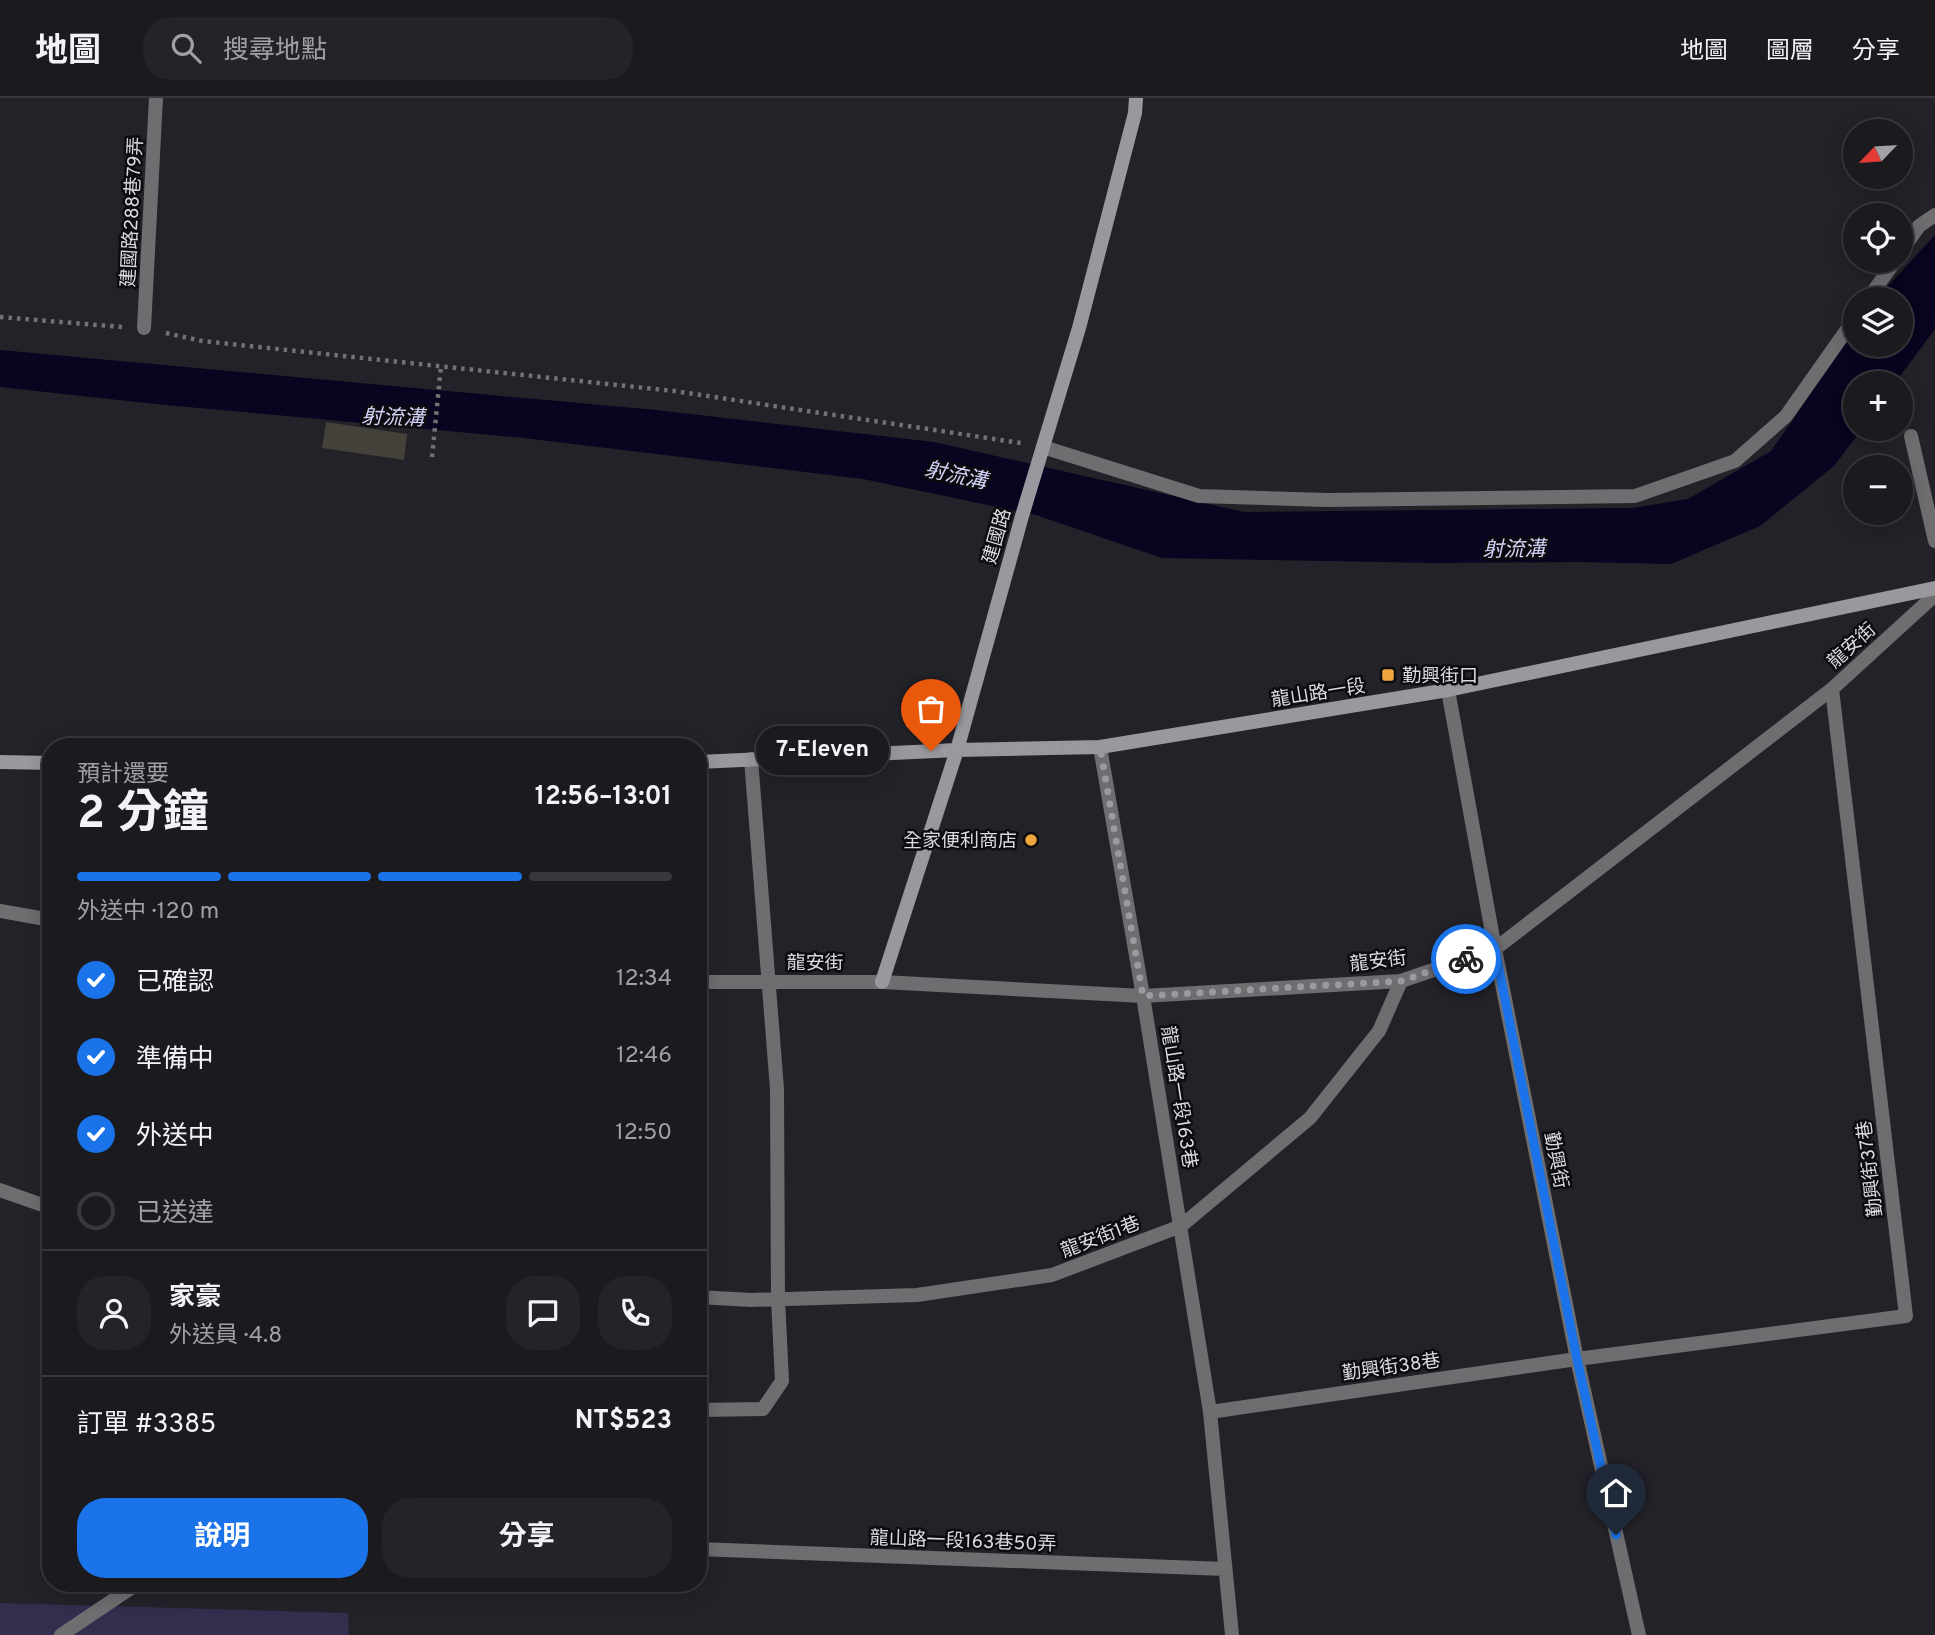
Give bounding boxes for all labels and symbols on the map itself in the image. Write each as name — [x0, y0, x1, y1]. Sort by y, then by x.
north arrow — [1843, 119, 1913, 189]
street label: 建國路288巷79弄 — [117, 136, 149, 288]
water label: 射流溝 — [361, 404, 428, 433]
water label: 射流溝 — [922, 457, 992, 497]
street label: 建國路 — [979, 506, 1017, 567]
water label: 射流溝 — [1482, 536, 1549, 565]
street label: 龍安街 — [1823, 618, 1882, 674]
place label: 勤興街口 — [1402, 665, 1478, 689]
marker: 勤興街口 — [1380, 667, 1396, 683]
street label: 龍山路一段 — [1270, 675, 1367, 713]
pin — [901, 679, 961, 751]
callout: 7-Eleven — [756, 726, 889, 776]
place label: 全家便利商店 — [903, 830, 1017, 854]
marker: 全家便利商店 — [1023, 832, 1039, 848]
courier — [1431, 924, 1501, 994]
street label: 龍安街 — [1348, 947, 1408, 977]
street label: 龍安街 — [786, 952, 844, 976]
street label: 龍山路一段163巷 — [1155, 1024, 1201, 1170]
street label: 勤興街37巷 — [1853, 1119, 1889, 1218]
street label: 勤興街 — [1538, 1130, 1572, 1191]
street label: 龍安街1巷 — [1058, 1212, 1144, 1264]
street label: 勤興街38巷 — [1341, 1349, 1442, 1387]
pin — [1586, 1463, 1646, 1535]
street label: 龍山路一段163巷50弄 — [869, 1527, 1057, 1557]

